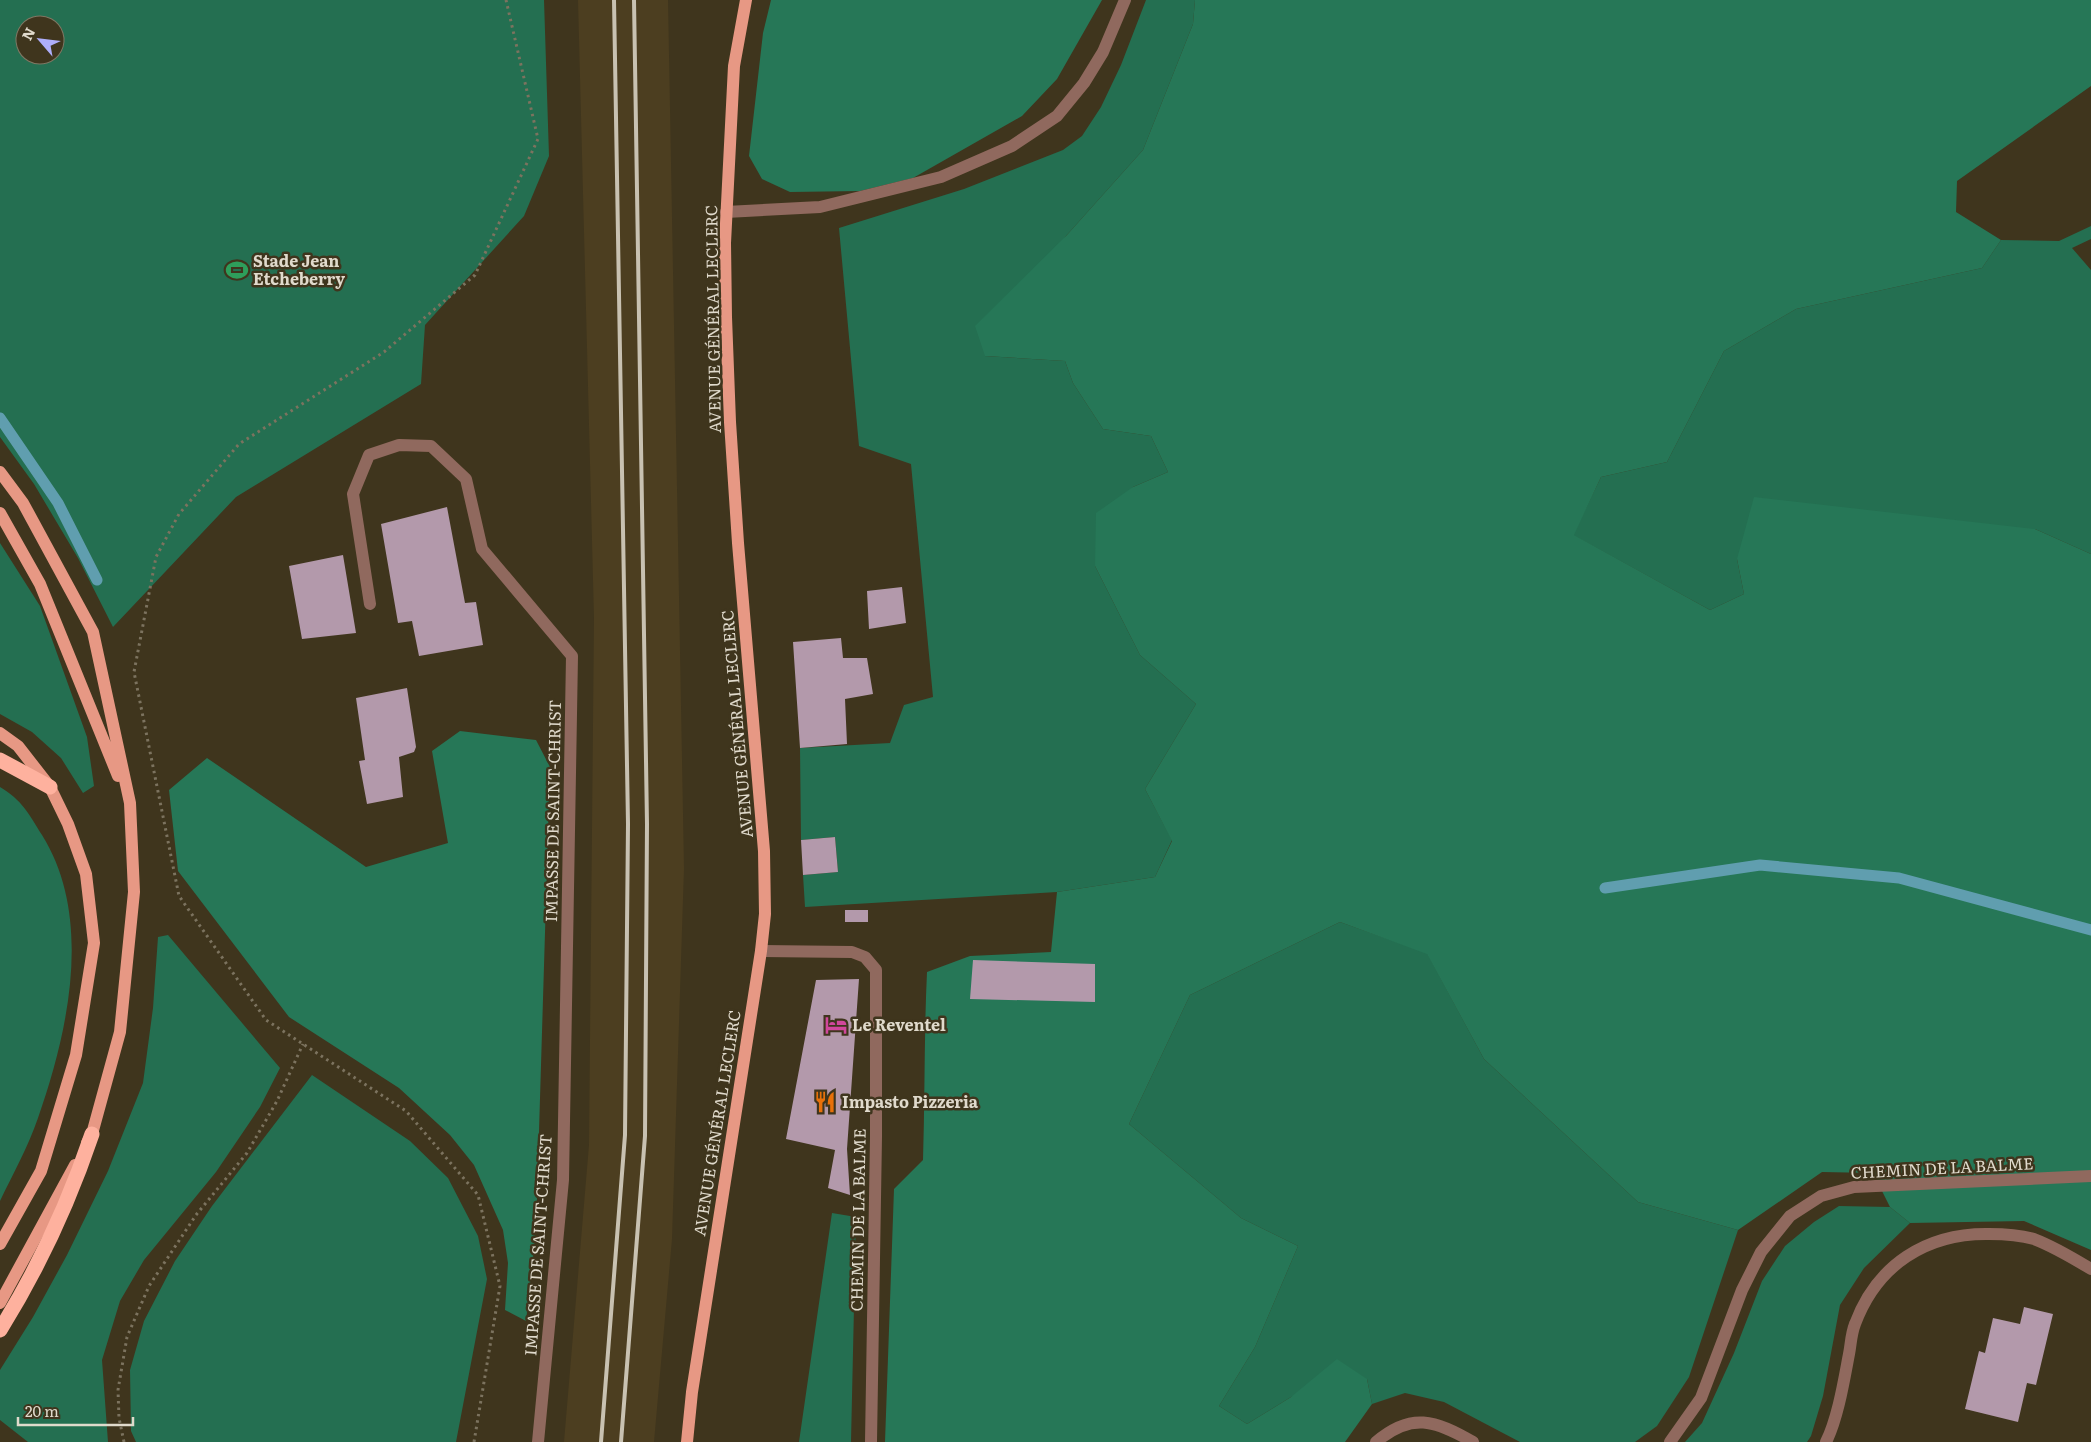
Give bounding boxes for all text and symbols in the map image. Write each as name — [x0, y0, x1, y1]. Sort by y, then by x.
north arrow — [15, 15, 65, 65]
text: N — [16, 23, 39, 43]
street label: AVENUE GÉNÉRAL LECLERC — [698, 205, 726, 433]
place label: Stade Jean Etcheberry — [253, 248, 345, 290]
sports icon: Stade Jean Etcheberry — [224, 257, 250, 283]
street label: AVENUE GÉNÉRAL LECLERC — [714, 609, 758, 839]
street label: IMPASSE DE SAINT-CHRIST — [538, 699, 566, 922]
street label: AVENUE GÉNÉRAL LECLERC — [686, 1008, 746, 1238]
hotel icon: Le Reventel — [823, 1012, 849, 1038]
place label: Le Reventel — [852, 1012, 946, 1036]
restaurant icon: Impasto Pizzeria — [812, 1089, 838, 1115]
place label: Impasto Pizzeria — [842, 1089, 979, 1113]
street label: CHEMIN DE LA BALME — [843, 1128, 871, 1312]
street label: IMPASSE DE SAINT-CHRIST — [517, 1133, 557, 1357]
street label: CHEMIN DE LA BALME — [1850, 1150, 2034, 1184]
scale bar — [18, 1394, 132, 1426]
text: 20 m — [25, 1399, 59, 1422]

